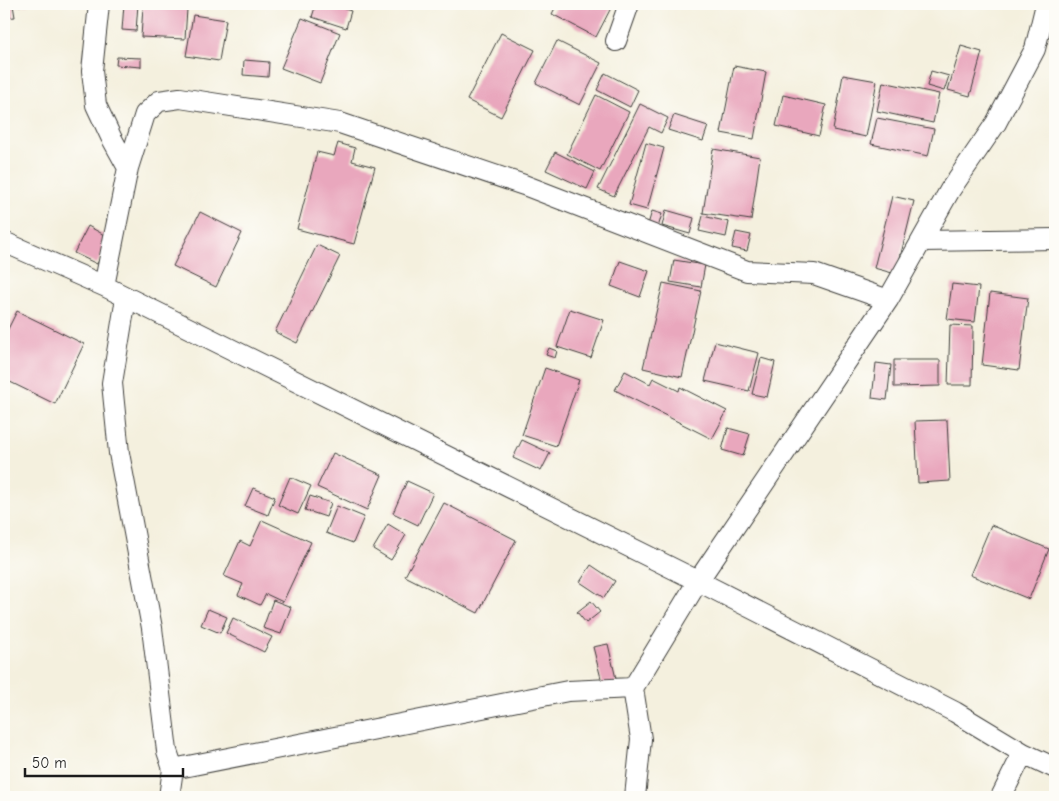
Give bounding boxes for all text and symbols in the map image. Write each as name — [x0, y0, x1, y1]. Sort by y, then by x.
scale bar — [25, 746, 182, 778]
text: 50 m — [32, 754, 67, 772]

